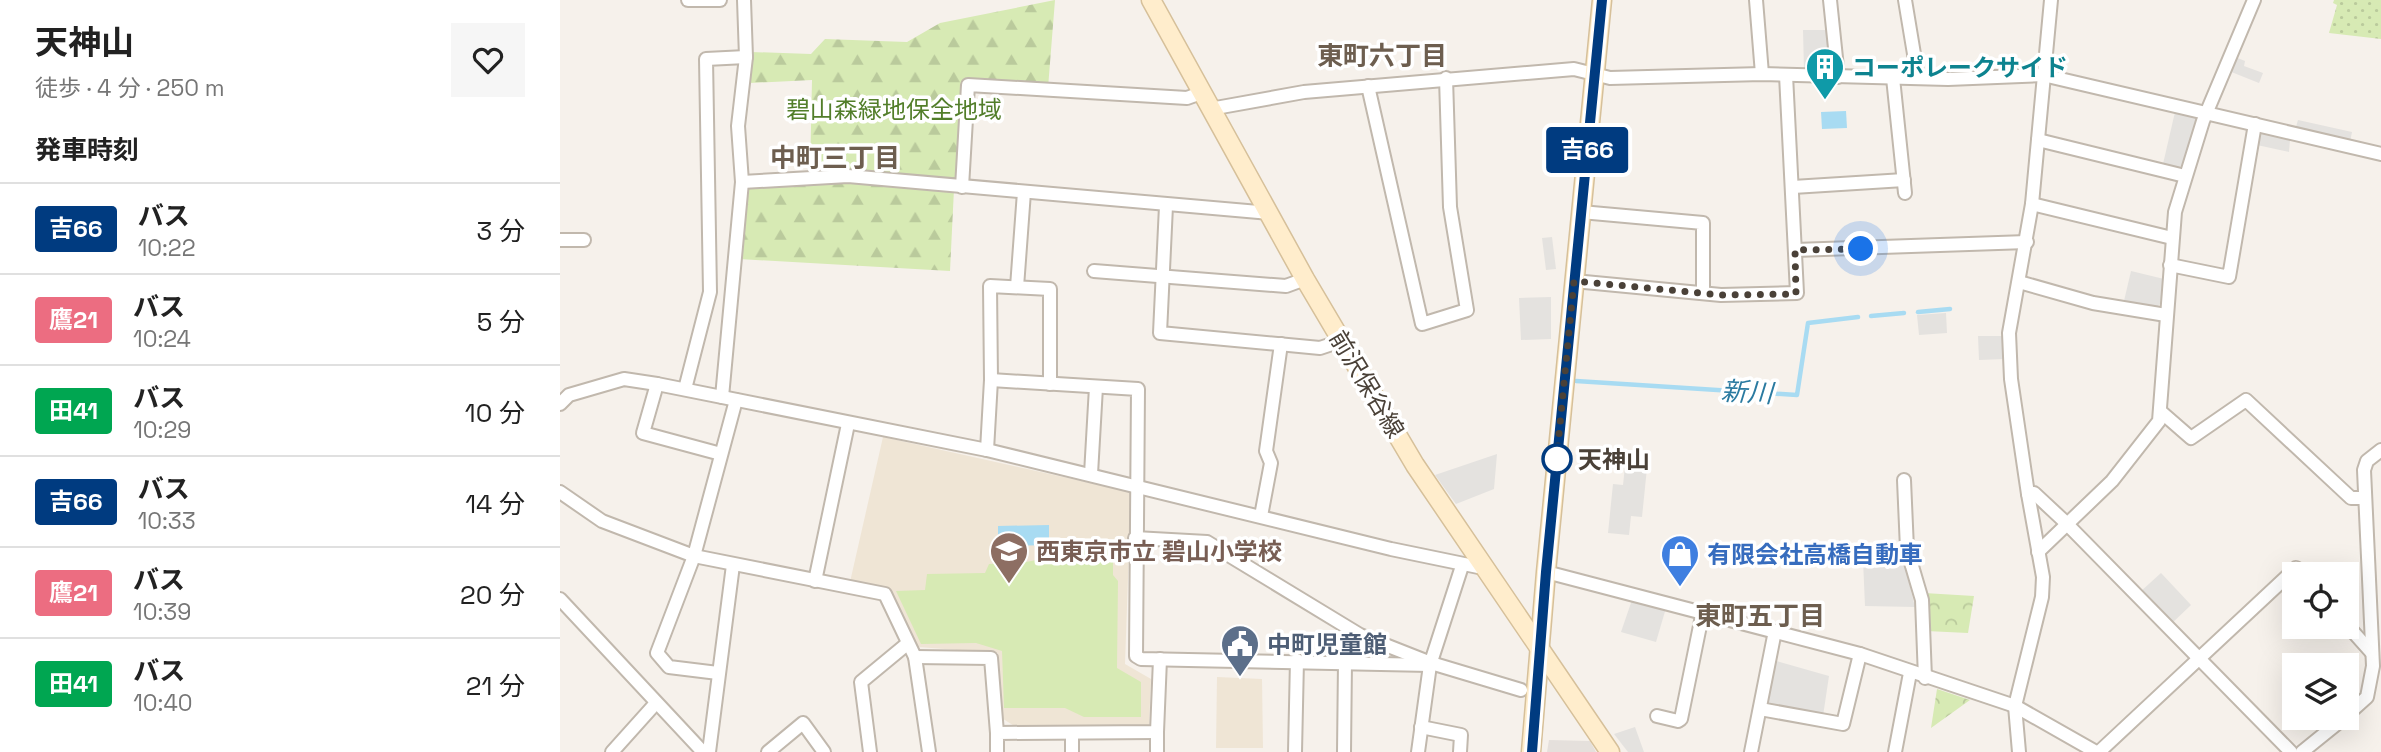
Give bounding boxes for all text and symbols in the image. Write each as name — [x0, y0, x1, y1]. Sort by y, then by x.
text: 天神山 — [35, 22, 134, 64]
button: heart — [451, 23, 525, 97]
district label: 東町六丁目 — [1317, 39, 1447, 73]
building icon: コーポレークサイド — [1804, 46, 1846, 101]
place label: コーポレークサイド — [1852, 52, 2068, 83]
text: 徒歩 · 4 分 · 250 m — [35, 73, 225, 103]
park label: 碧山森緑地保全地域 — [786, 94, 1002, 125]
line badge: 吉66 — [1547, 127, 1627, 173]
text: 発車時刻 — [35, 133, 139, 167]
text: 吉66 — [1560, 134, 1614, 165]
district label: 中町三丁目 — [770, 141, 900, 175]
text: バス — [138, 199, 190, 233]
text: 吉66 — [49, 213, 103, 244]
text: 3 分 — [477, 214, 525, 248]
your location — [1843, 231, 1878, 266]
text: 10:22 — [138, 233, 196, 263]
text: バス — [133, 290, 185, 324]
text: 鷹21 — [49, 304, 98, 335]
text: 5 分 — [477, 305, 525, 339]
text: 10:24 — [133, 324, 191, 354]
street label: 前沢保谷線 — [1323, 325, 1411, 443]
water label: 新川 — [1720, 374, 1777, 410]
text: バス — [133, 381, 185, 415]
text: 田41 — [49, 395, 98, 426]
text: 10 分 — [465, 396, 525, 430]
text: 10:29 — [133, 415, 191, 445]
marker: 天神山 — [1542, 444, 1572, 474]
place label: 天神山 — [1578, 444, 1650, 475]
text: バス — [138, 472, 190, 506]
text: 吉66 — [49, 486, 103, 517]
text: 14 分 — [465, 487, 525, 521]
text: 10:33 — [138, 506, 196, 536]
school or university icon: 西東京市立 碧山小学校 — [988, 530, 1030, 585]
shop icon: 有限会社高橋自動車 — [1659, 533, 1701, 588]
place label: 西東京市立 碧山小学校 — [1036, 536, 1282, 567]
place label: 有限会社高橋自動車 — [1707, 539, 1923, 570]
map controls — [2282, 562, 2359, 730]
button: locate — [2282, 562, 2359, 639]
text: バス — [133, 563, 185, 597]
text: 鷹21 — [49, 577, 98, 608]
text: 20 分 — [460, 578, 525, 612]
text: 10:39 — [133, 597, 191, 627]
district label: 東町五丁目 — [1695, 599, 1825, 633]
public building icon: 中町児童館 — [1219, 623, 1261, 678]
place label: 中町児童館 — [1267, 629, 1387, 660]
button: layers — [2282, 653, 2359, 730]
text: バス — [133, 654, 185, 688]
text: 田41 — [49, 668, 98, 699]
text: 21 分 — [466, 669, 525, 703]
text: 10:40 — [133, 688, 193, 718]

